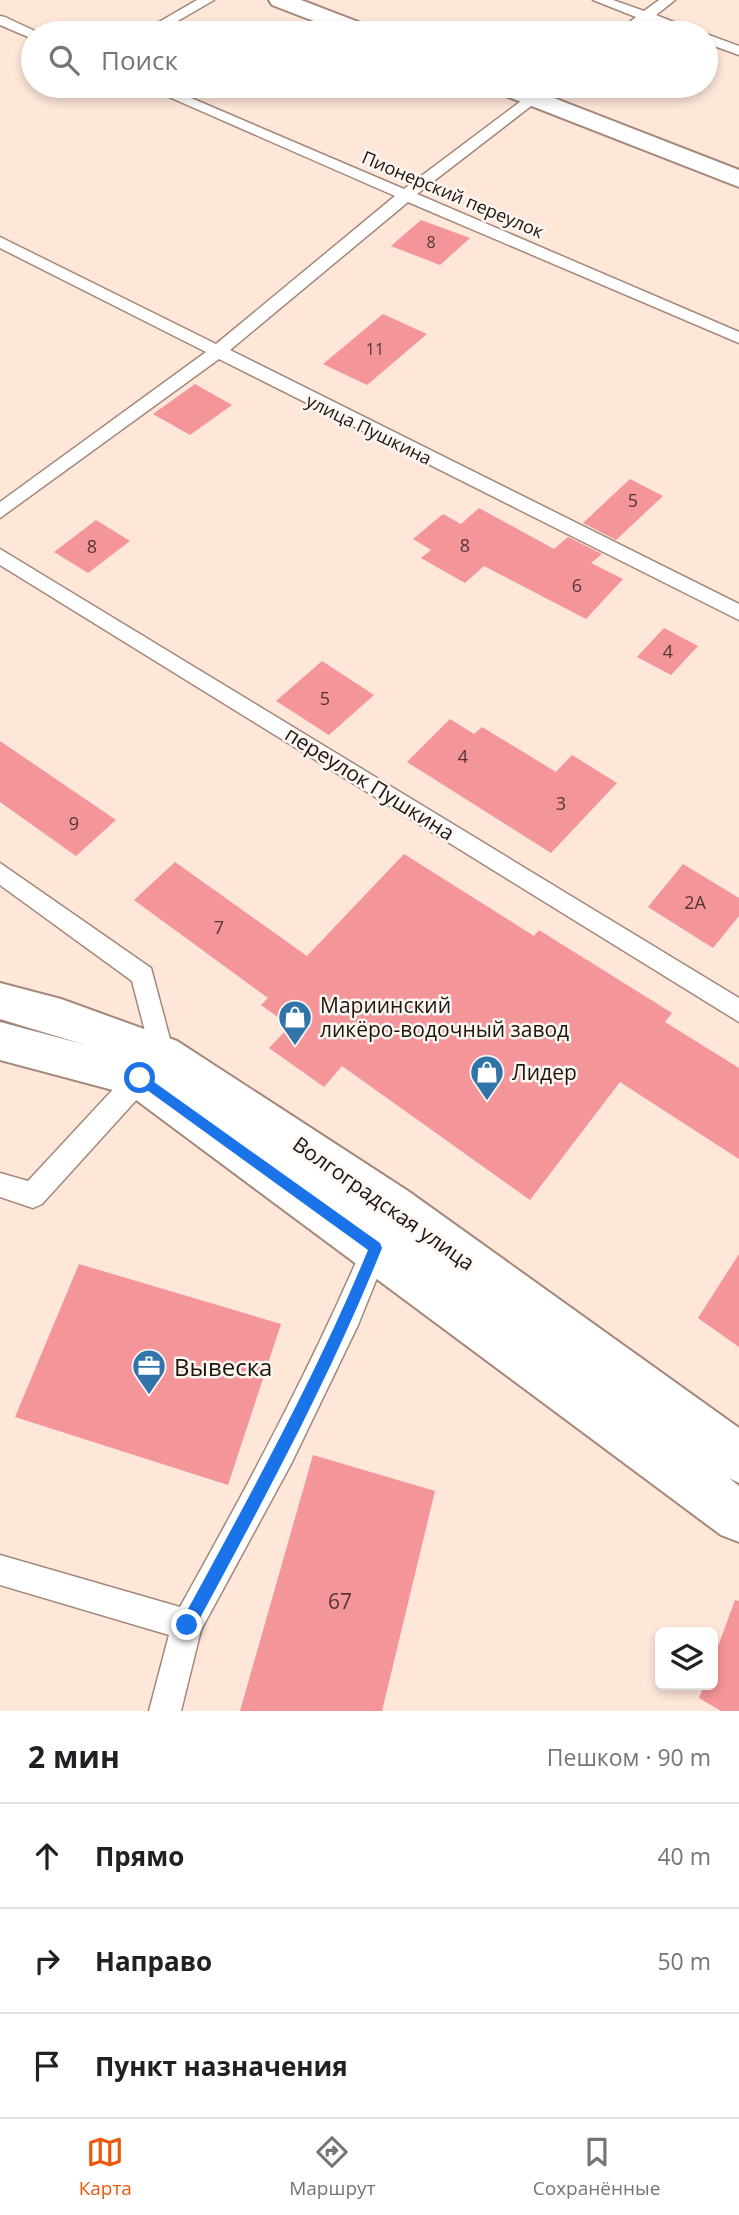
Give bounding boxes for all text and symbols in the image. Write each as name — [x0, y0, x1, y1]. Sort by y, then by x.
search box — [21, 21, 718, 98]
icon: search — [45, 41, 83, 79]
text: Поиск — [101, 42, 178, 78]
street label: Пионерский переулок — [358, 145, 548, 243]
house number: 8 — [426, 231, 436, 253]
house number: 11 — [366, 338, 384, 360]
street label: улица Пушкина — [302, 388, 436, 470]
house number: 5 — [628, 488, 638, 512]
house number: 8 — [460, 533, 470, 557]
house number: 8 — [87, 534, 97, 558]
house number: 6 — [572, 573, 582, 597]
house number: 4 — [663, 639, 673, 663]
house number: 5 — [320, 686, 330, 710]
street label: переулок Пушкина — [280, 720, 460, 846]
house number: 4 — [458, 744, 468, 768]
house number: 3 — [556, 791, 566, 815]
house number: 9 — [69, 811, 79, 835]
house number: 2А — [684, 890, 706, 914]
house number: 7 — [214, 915, 224, 939]
place label: Мариинский ликёро-водочный завод — [320, 991, 569, 1043]
shop icon: Мариинский ликёро-водочный завод — [276, 998, 314, 1047]
shop icon: Лидер — [468, 1053, 506, 1102]
place label: Лидер — [512, 1058, 577, 1086]
route start — [124, 1062, 155, 1093]
street label: Волгоградская улица — [288, 1130, 480, 1276]
office icon: Вывеска — [130, 1347, 168, 1396]
place label: Вывеска — [174, 1350, 272, 1383]
house number: 67 — [328, 1587, 352, 1615]
route end — [171, 1609, 202, 1640]
map controls — [655, 1627, 718, 1690]
button: layers — [655, 1627, 718, 1690]
text: 2 мин — [28, 1736, 120, 1777]
text: Пешком · 90 m — [547, 1741, 711, 1773]
icon: ahead — [28, 1837, 66, 1875]
text: Прямо — [95, 1838, 184, 1874]
text: 40 m — [657, 1840, 711, 1872]
icon: right — [28, 1942, 66, 1980]
text: Направо — [95, 1943, 212, 1979]
text: 50 m — [657, 1945, 711, 1977]
icon: arrive — [28, 2047, 66, 2085]
text: Пункт назначения — [95, 2048, 348, 2084]
tab: Карта — [79, 2133, 132, 2201]
tab: Маршрут — [289, 2133, 375, 2201]
tab: Сохранённые — [533, 2133, 660, 2201]

